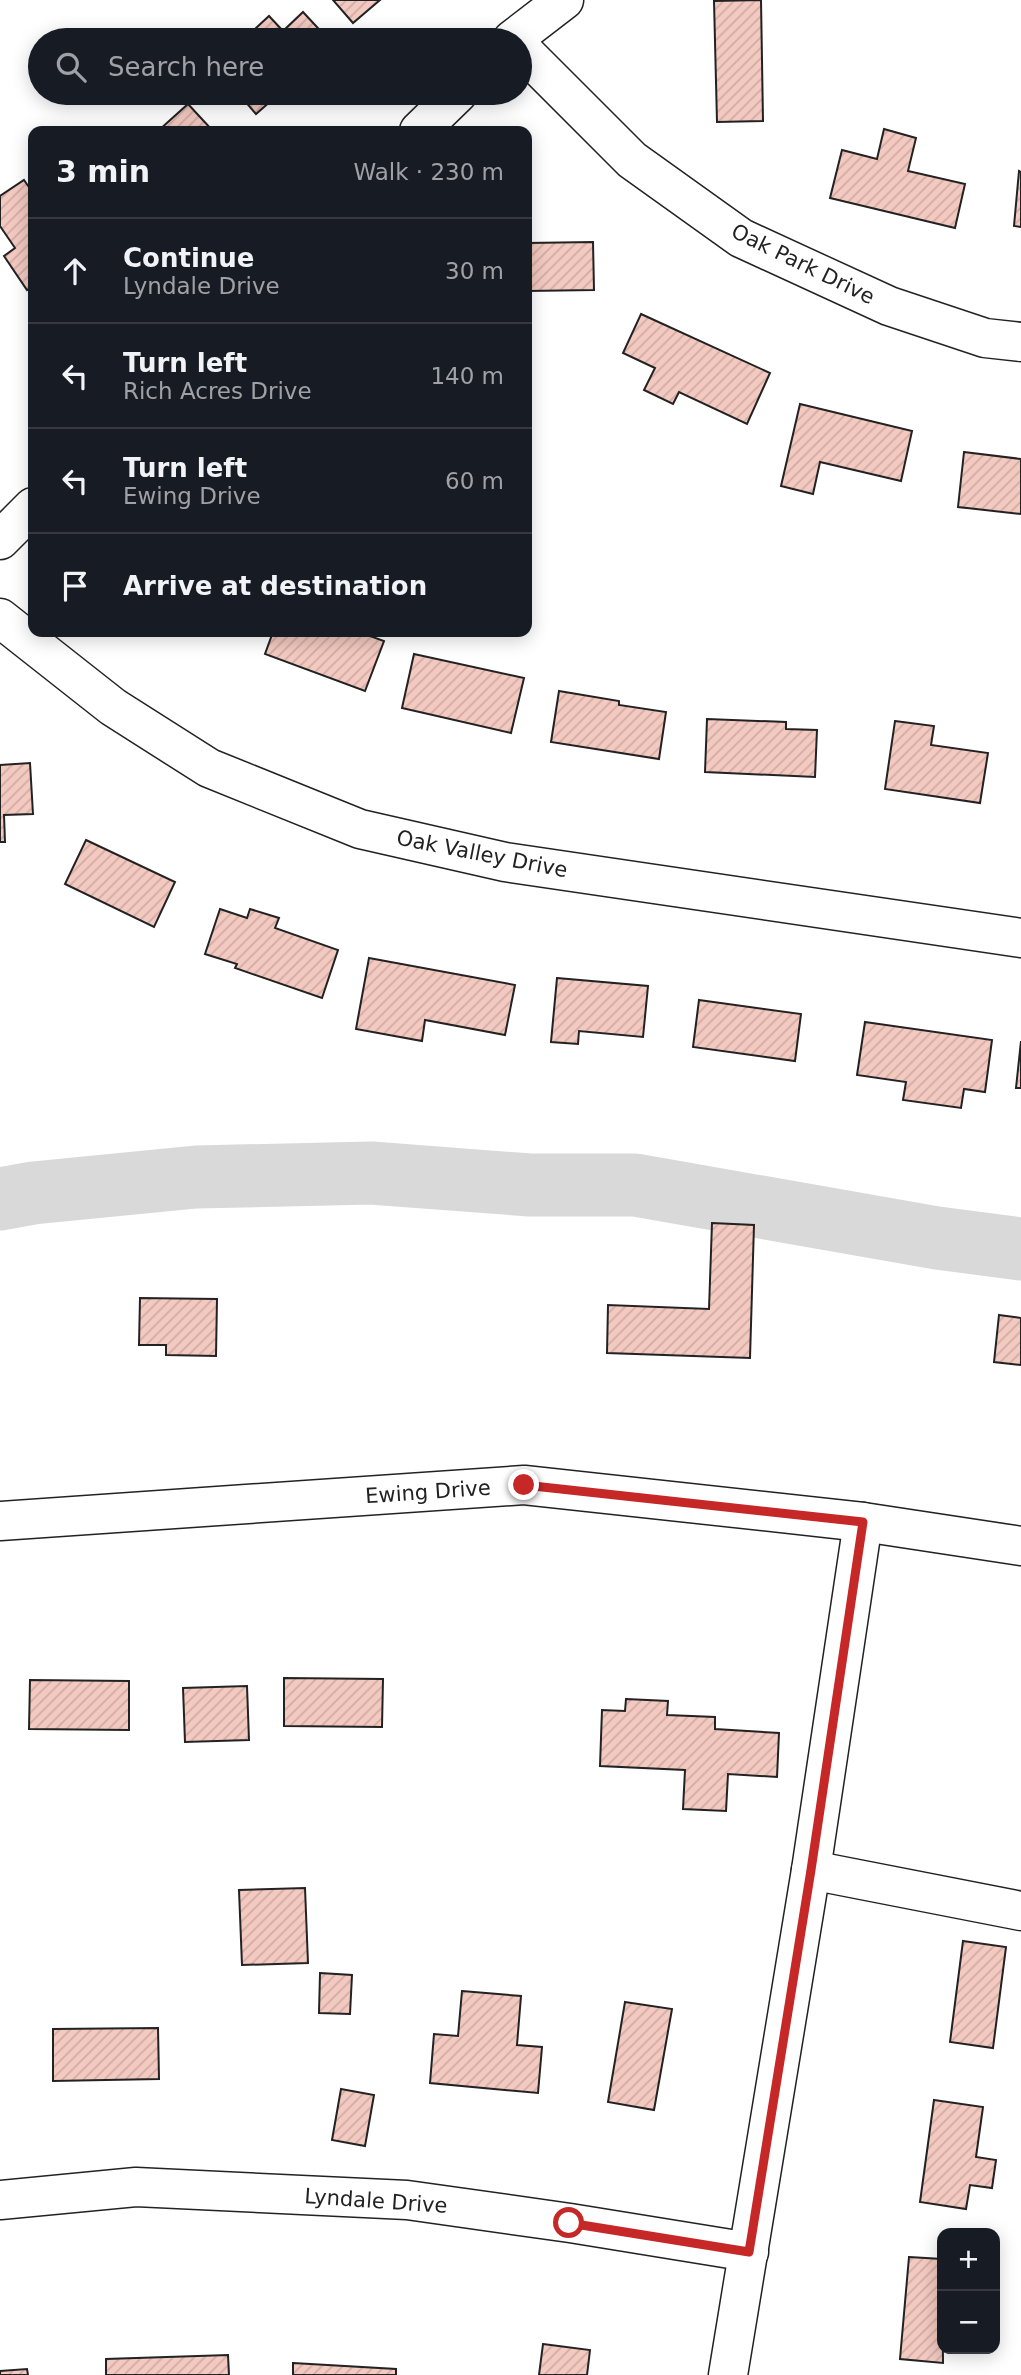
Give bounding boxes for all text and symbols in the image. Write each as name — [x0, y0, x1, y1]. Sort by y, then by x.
search box — [28, 28, 532, 105]
icon: search — [52, 48, 90, 86]
text: Search here — [108, 52, 264, 82]
text: 3 min — [56, 154, 150, 189]
text: Walk · 230 m — [353, 159, 504, 185]
street label: Oak Park Drive — [728, 219, 878, 309]
text: Continue — [123, 243, 254, 273]
icon: ahead — [56, 252, 94, 290]
text: 30 m — [445, 258, 504, 284]
text: Lyndale Drive — [123, 273, 280, 299]
text: Turn left — [123, 348, 247, 378]
icon: left — [56, 357, 94, 395]
text: 140 m — [430, 363, 504, 389]
text: Rich Acres Drive — [123, 378, 312, 404]
text: Turn left — [123, 453, 247, 483]
icon: left — [56, 462, 94, 500]
text: 60 m — [445, 468, 504, 494]
text: Ewing Drive — [123, 483, 261, 509]
icon: arrive — [56, 567, 94, 605]
text: Arrive at destination — [123, 571, 427, 601]
street label: Oak Valley Drive — [395, 826, 569, 882]
route end — [508, 1469, 539, 1500]
street label: Ewing Drive — [365, 1476, 491, 1508]
street label: Lyndale Drive — [304, 2184, 448, 2218]
route start — [553, 2207, 584, 2238]
map controls — [937, 2228, 1000, 2354]
button: + — [937, 2228, 1000, 2291]
button: − — [937, 2291, 1000, 2354]

